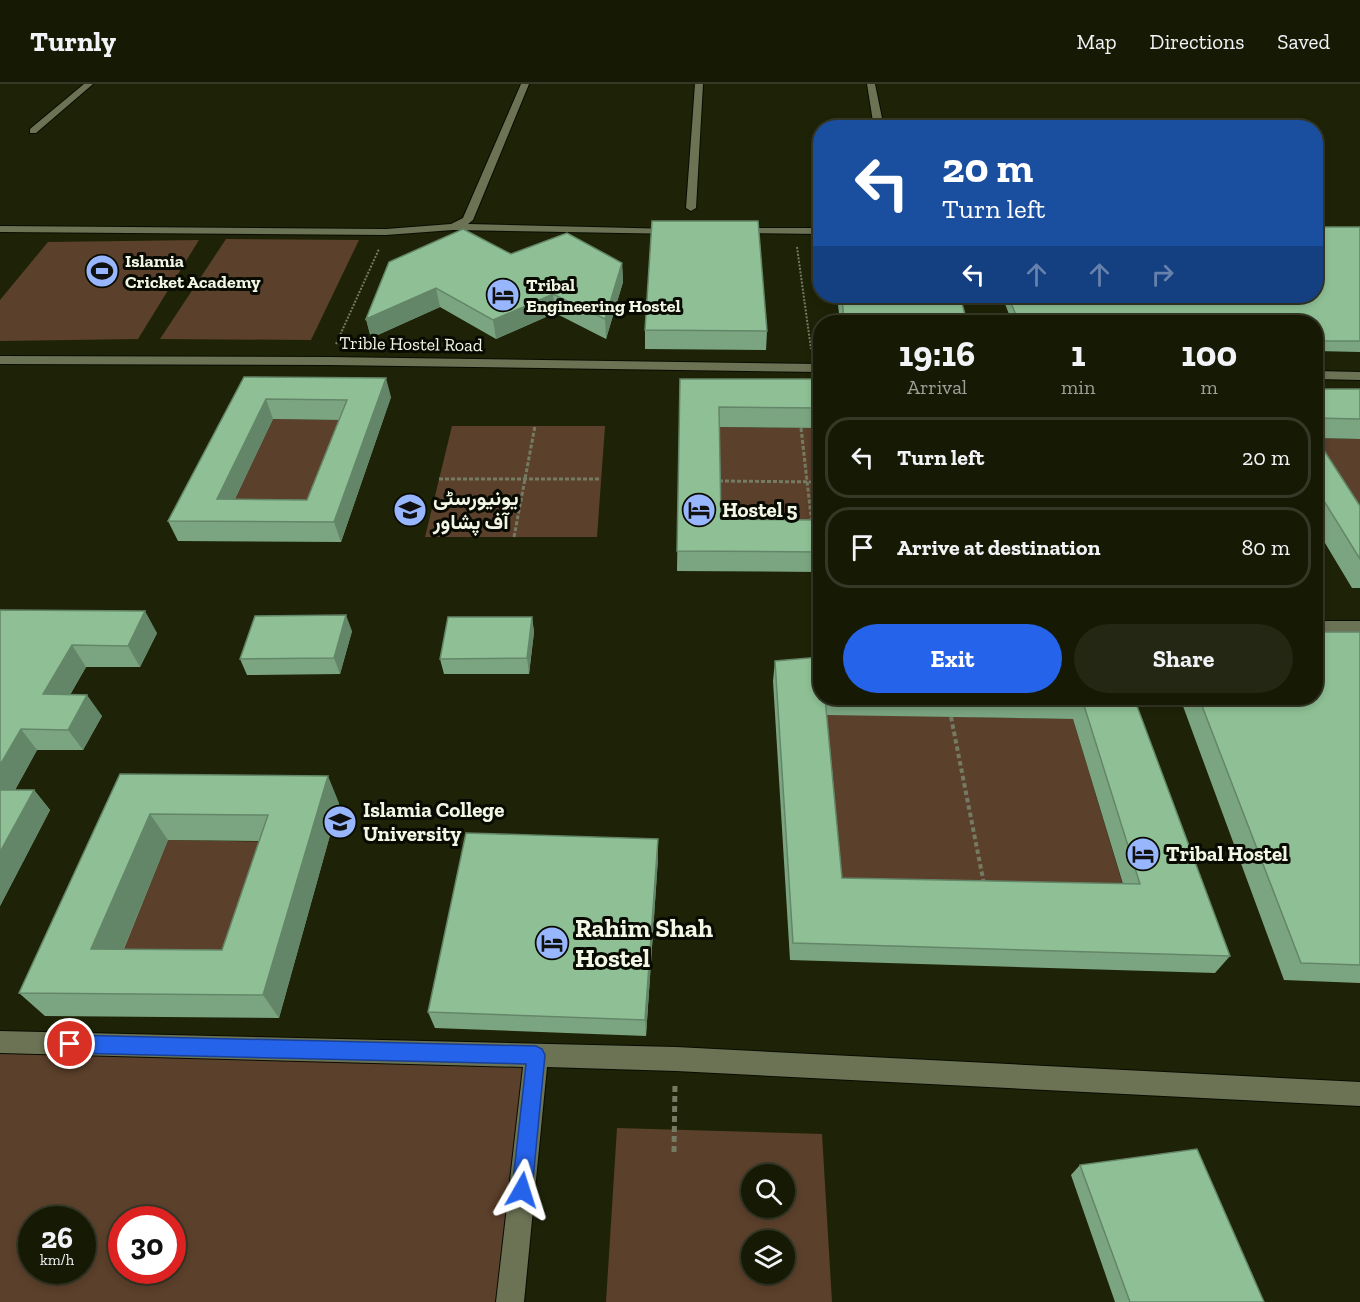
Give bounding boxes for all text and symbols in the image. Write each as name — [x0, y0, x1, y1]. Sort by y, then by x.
text: Turnly — [30, 25, 116, 58]
text: Map — [1077, 29, 1117, 54]
text: Directions — [1150, 29, 1244, 54]
text: Saved — [1277, 29, 1330, 54]
text: 20 m — [942, 142, 1033, 193]
icon: left — [843, 144, 921, 222]
text: Turn left — [942, 193, 1045, 225]
place label: Islamia Cricket Academy — [125, 250, 261, 293]
sports icon: Islamia Cricket Academy — [84, 253, 120, 289]
icon: left — [957, 258, 990, 291]
icon: ahead — [1020, 258, 1053, 291]
icon: ahead — [1083, 258, 1116, 291]
icon: right — [1146, 258, 1179, 291]
place label: Tribal Engineering Hostel — [526, 274, 681, 317]
hotel icon: Tribal Engineering Hostel — [485, 277, 521, 313]
street label: Trible Hostel Road — [339, 332, 483, 356]
text: 19:16 — [899, 332, 975, 375]
text: 1 — [1071, 332, 1086, 375]
text: 100 — [1181, 332, 1237, 375]
text: Arrival — [907, 375, 967, 399]
text: min — [1061, 375, 1095, 399]
text: m — [1201, 375, 1218, 399]
icon: left — [846, 441, 879, 474]
text: Turn left — [897, 444, 984, 471]
text: 20 m — [1242, 444, 1290, 471]
place label: یونیورسٹی آف پشاور — [432, 485, 519, 536]
school or university icon: یونیورسٹی آف پشاور — [392, 492, 428, 528]
hotel icon: Hostel 5 — [681, 492, 717, 528]
place label: Hostel 5 — [722, 497, 798, 522]
icon: arrive — [846, 531, 879, 564]
text: Arrive at destination — [897, 534, 1100, 561]
text: 80 m — [1242, 534, 1290, 561]
button: Exit — [843, 624, 1062, 693]
button: Share — [1074, 624, 1293, 693]
place label: Islamia College University — [363, 797, 504, 846]
school or university icon: Islamia College University — [322, 804, 358, 840]
hotel icon: Tribal Hostel — [1125, 836, 1161, 872]
place label: Tribal Hostel — [1166, 841, 1288, 866]
place label: Rahim Shah Hostel — [575, 912, 713, 974]
hotel icon: Rahim Shah Hostel — [534, 925, 570, 961]
pin — [44, 1018, 95, 1069]
icon: arrive — [53, 1027, 86, 1060]
position arrow — [490, 1158, 554, 1222]
map controls — [741, 1164, 795, 1284]
button: search — [741, 1164, 795, 1218]
speed limit sign: 30 — [108, 1206, 186, 1284]
text: 26 — [41, 1220, 73, 1256]
button: layers — [741, 1230, 795, 1284]
text: km/h — [40, 1251, 74, 1269]

